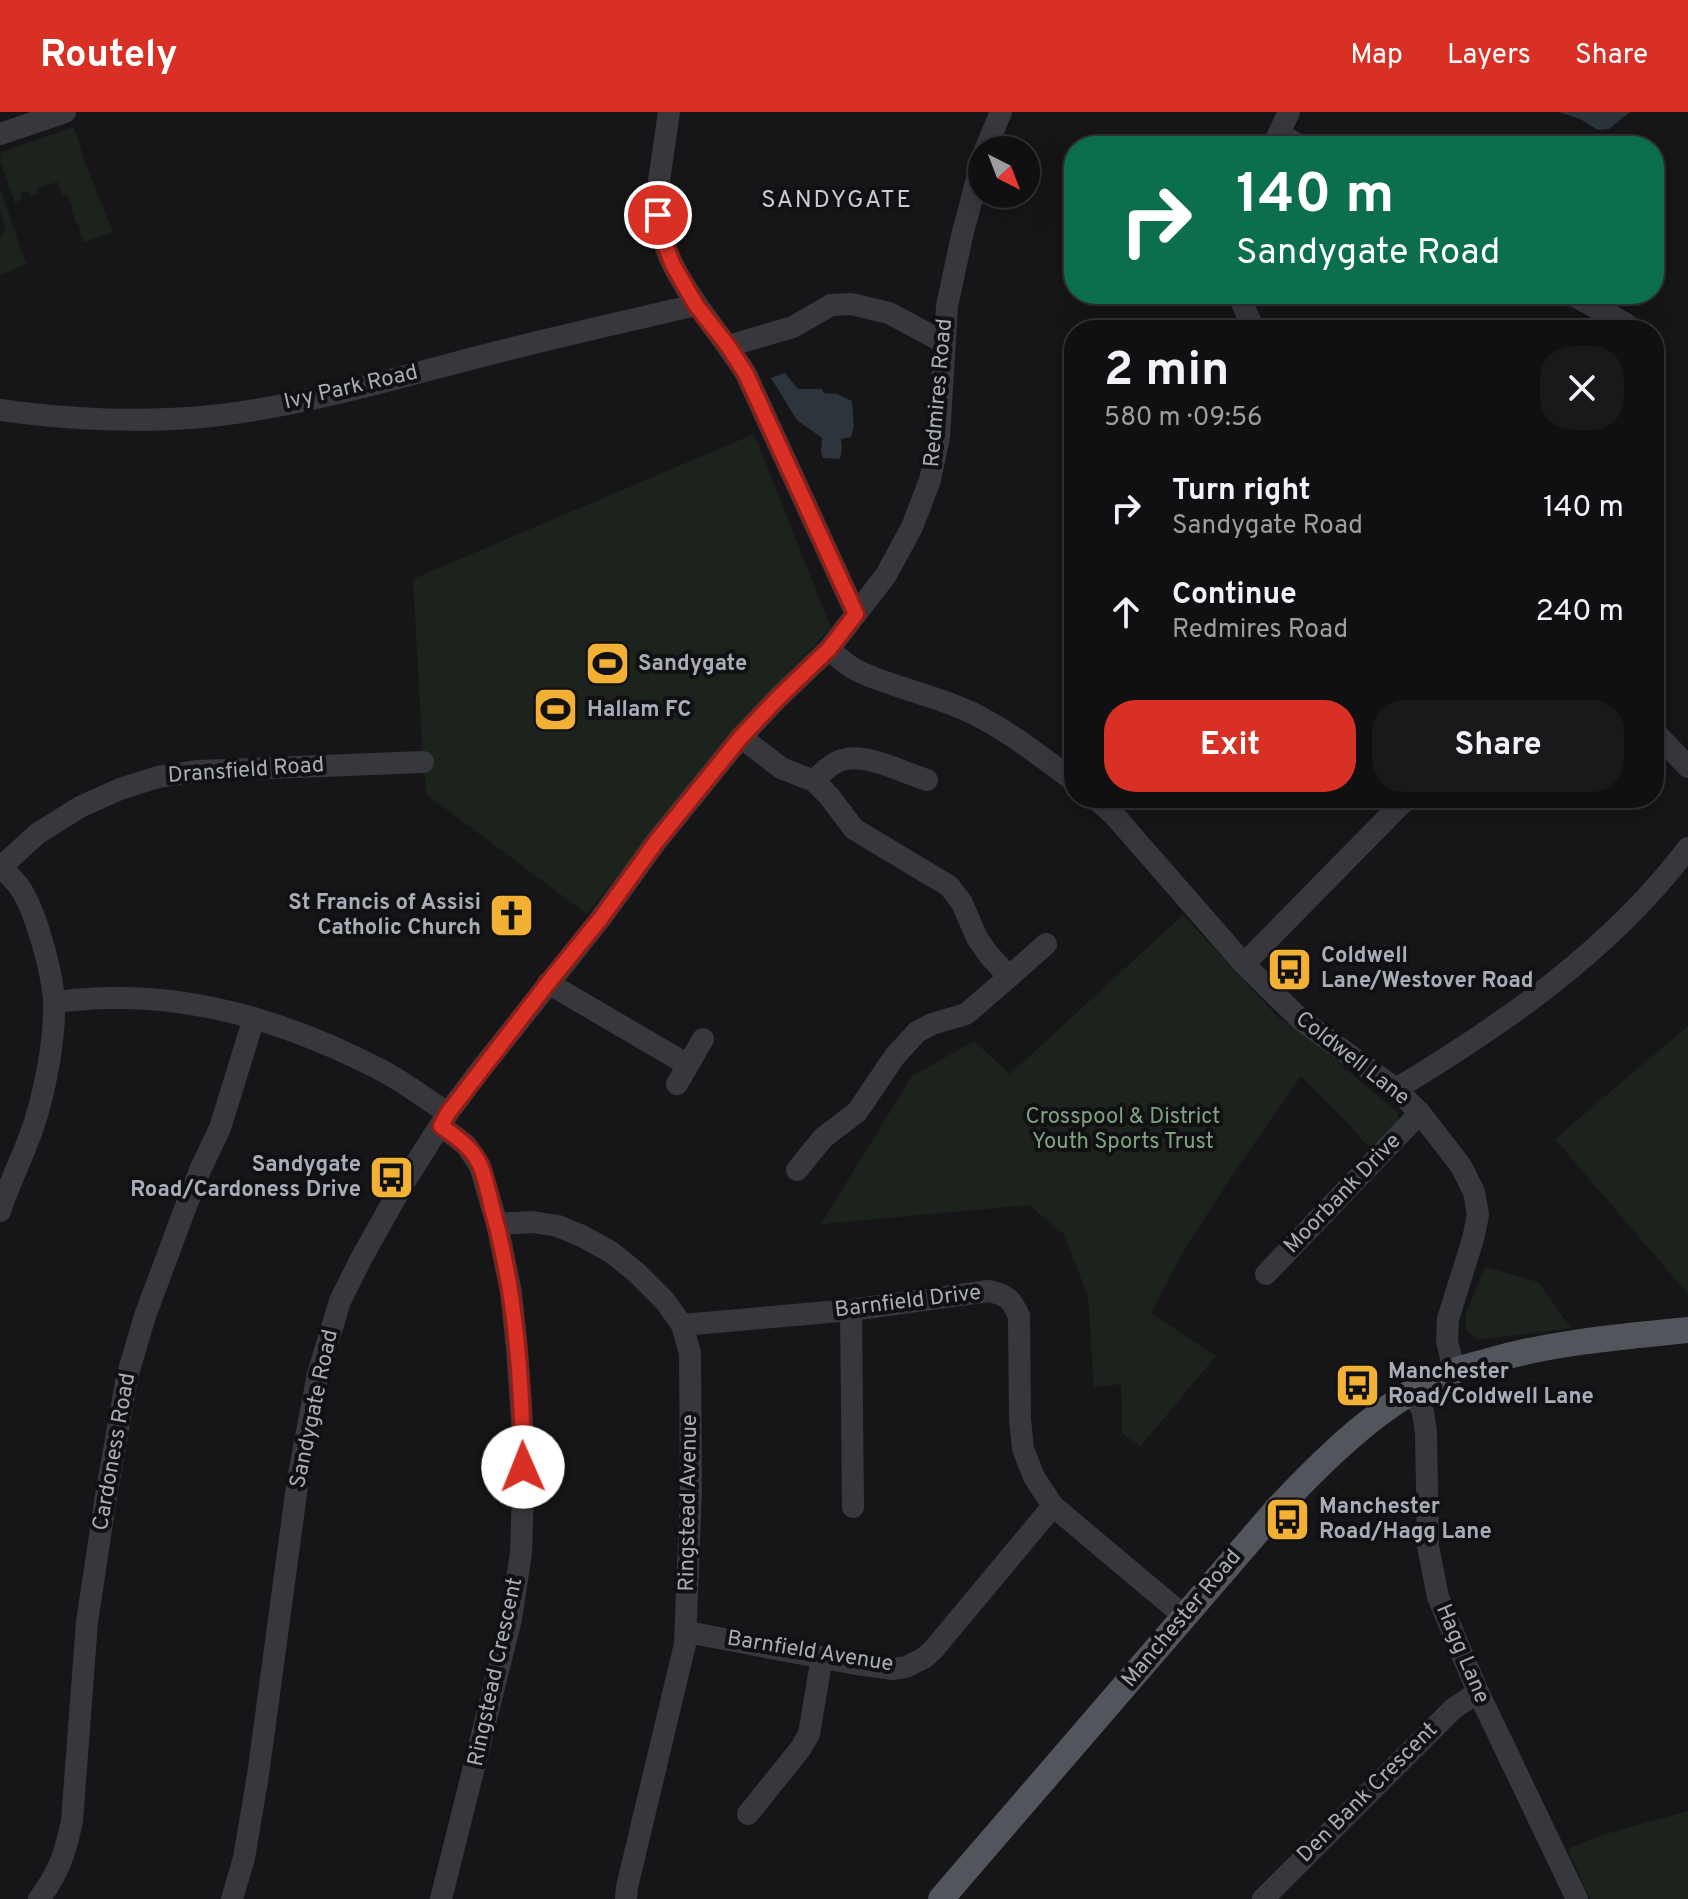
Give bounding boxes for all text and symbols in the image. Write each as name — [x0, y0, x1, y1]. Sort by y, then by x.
text: Routely — [40, 32, 178, 81]
text: Map — [1350, 38, 1403, 74]
text: Layers — [1447, 38, 1531, 74]
text: Share — [1575, 38, 1648, 74]
north arrow — [968, 136, 1040, 208]
map controls — [968, 136, 1040, 208]
text: 140 m — [1236, 162, 1394, 232]
icon: right — [1104, 168, 1208, 272]
pin — [624, 181, 692, 249]
district label: SANDYGATE — [761, 186, 913, 216]
icon: arrive — [636, 193, 680, 237]
text: Sandygate Road — [1236, 231, 1500, 277]
street label: Redmires Road — [919, 318, 959, 468]
text: 2 min — [1104, 342, 1229, 402]
button: close — [1540, 346, 1624, 430]
street label: Ivy Park Road — [282, 360, 420, 416]
text: 580 m · 09:56 — [1104, 402, 1263, 435]
text: Turn right — [1172, 473, 1310, 510]
icon: right — [1104, 486, 1148, 530]
text: 140 m — [1543, 490, 1624, 527]
text: Sandygate Road — [1172, 510, 1363, 543]
text: Continue — [1172, 577, 1297, 614]
icon: ahead — [1104, 590, 1148, 634]
text: 240 m — [1536, 594, 1624, 631]
text: Redmires Road — [1172, 614, 1348, 647]
sports icon: Sandygate — [583, 640, 631, 688]
place label: Sandygate — [638, 651, 747, 678]
sports icon: Hallam FC — [532, 686, 580, 734]
place label: Hallam FC — [587, 697, 691, 724]
button: Exit — [1104, 700, 1356, 792]
button: Share — [1372, 700, 1624, 792]
street label: Dransfield Road — [167, 752, 325, 790]
place label: St Francis of Assisi Catholic Church — [288, 890, 481, 942]
church icon: St Francis of Assisi Catholic Church — [488, 892, 536, 940]
place label: Coldwell Lane/Westover Road — [1321, 943, 1534, 995]
bus stop icon: Coldwell Lane/Westover Road — [1266, 945, 1314, 993]
street label: Coldwell Lane — [1290, 1006, 1414, 1112]
park label: Crosspool & District Youth Sports Trust — [1026, 1104, 1220, 1156]
street label: Moorbank Drive — [1279, 1128, 1407, 1260]
place label: Sandygate Road/Cardoness Drive — [130, 1152, 361, 1204]
bus stop icon: Sandygate Road/Cardoness Drive — [368, 1154, 416, 1202]
street label: Barnfield Drive — [833, 1280, 983, 1324]
street label: Sandygate Road — [285, 1327, 345, 1491]
place label: Manchester Road/Coldwell Lane — [1388, 1359, 1594, 1411]
bus stop icon: Manchester Road/Coldwell Lane — [1333, 1361, 1381, 1409]
street label: Cardoness Road — [88, 1371, 142, 1533]
street label: Ringstead Avenue — [674, 1414, 704, 1592]
position arrow — [481, 1425, 565, 1509]
place label: Manchester Road/Hagg Lane — [1319, 1494, 1492, 1546]
bus stop icon: Manchester Road/Hagg Lane — [1264, 1496, 1312, 1544]
street label: Manchester Road — [1116, 1545, 1248, 1693]
street label: Ringstead Crescent — [463, 1575, 529, 1769]
street label: Hagg Lane — [1429, 1600, 1495, 1708]
street label: Barnfield Avenue — [725, 1626, 895, 1678]
street label: Den Bank Crescent — [1292, 1717, 1444, 1869]

